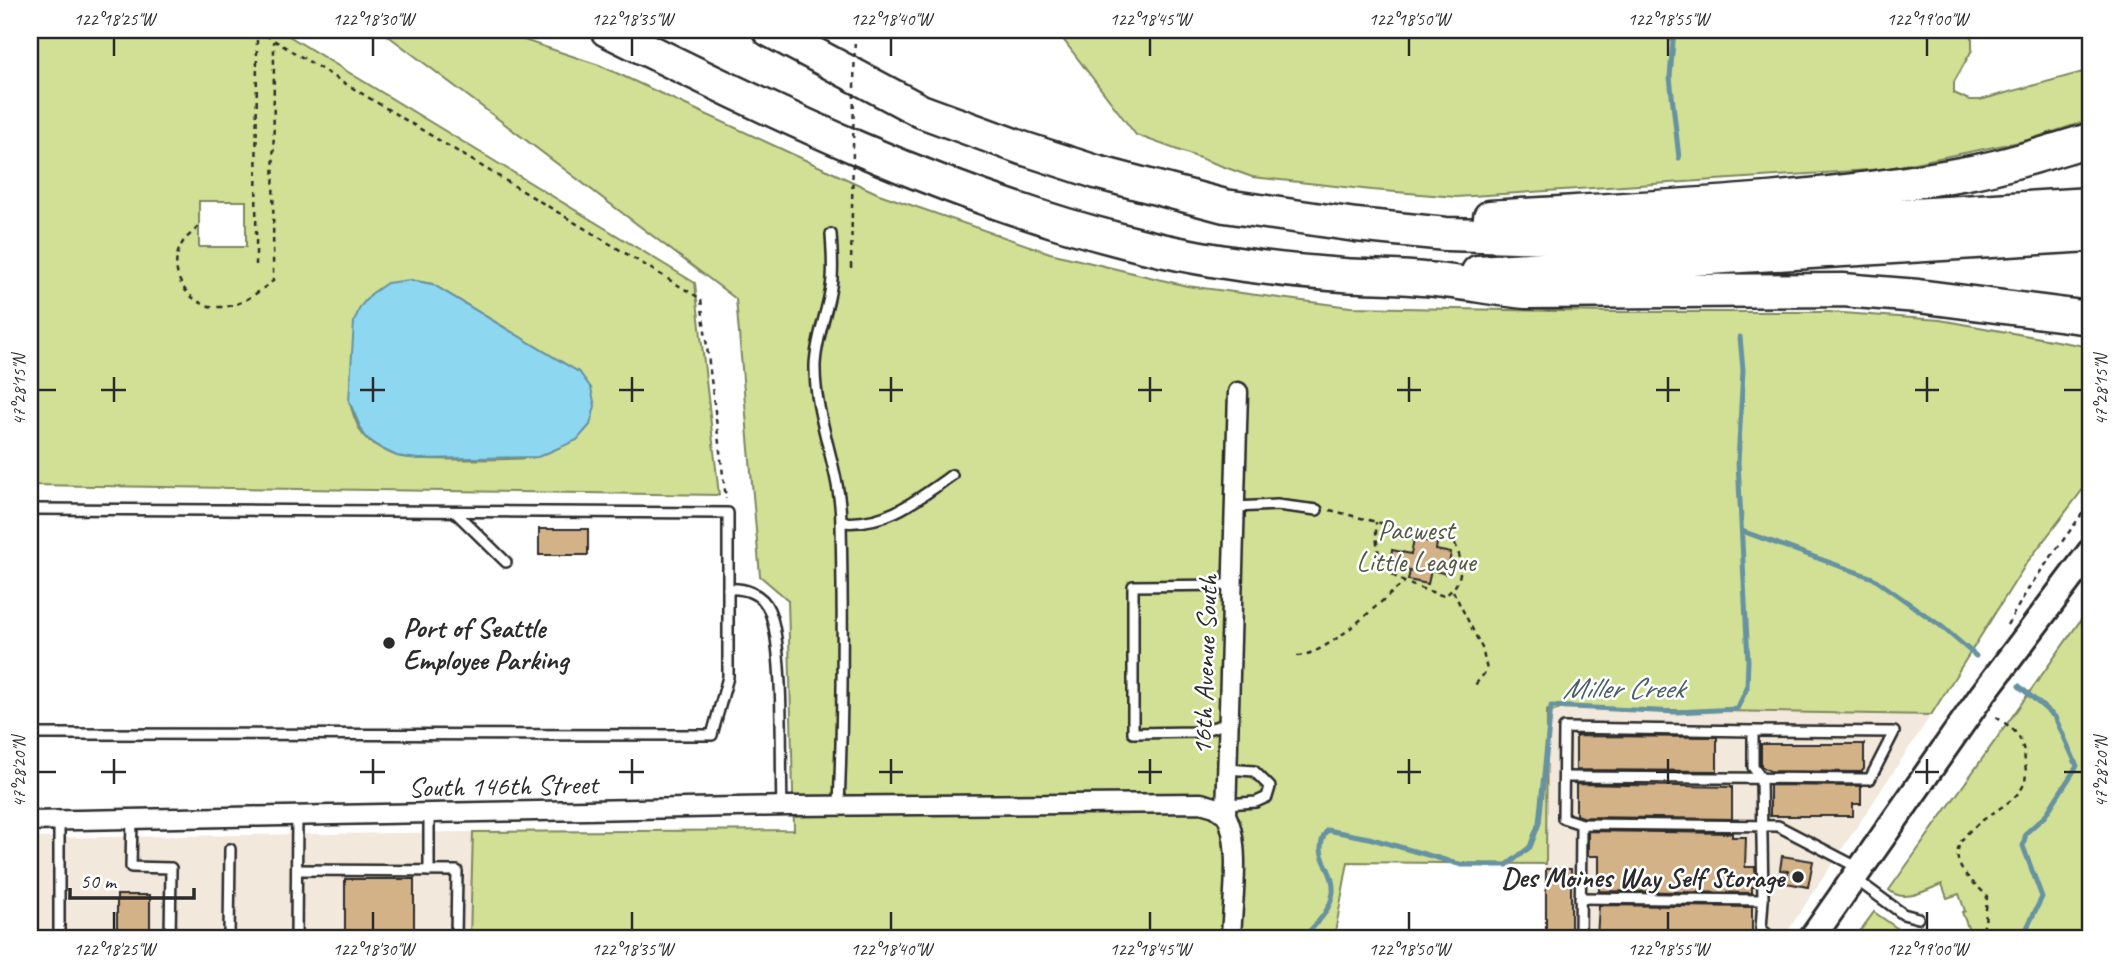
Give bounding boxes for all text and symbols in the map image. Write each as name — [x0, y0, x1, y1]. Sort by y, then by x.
text: 122°18'25"W — [73, 8, 158, 30]
text: 122°18'30"W — [332, 8, 417, 30]
text: 122°18'35"W — [591, 8, 676, 30]
text: 122°18'40"W — [850, 8, 935, 30]
text: 122°18'45"W — [1109, 8, 1194, 30]
text: 122°18'50"W — [1368, 8, 1453, 30]
text: 122°18'55"W — [1627, 8, 1712, 30]
text: 122°19'00"W — [1886, 8, 1971, 30]
text: 47°28'15"N — [8, 351, 30, 425]
text: 47°28'15"N — [2090, 351, 2112, 425]
park label: Pacwest Little League — [1356, 512, 1478, 579]
street label: 16th Avenue South — [1184, 573, 1225, 756]
place label: Port of Seattle Employee Parking — [403, 610, 571, 677]
marker: Port of Seattle Employee Parking — [381, 635, 397, 651]
water label: Miller Creek — [1563, 669, 1688, 707]
text: 47°28'20"N — [8, 733, 30, 807]
text: 47°28'20"N — [2090, 733, 2112, 807]
street label: South 146th Street — [408, 766, 601, 805]
scale bar — [70, 856, 194, 900]
place label: Des Moines Way Self Storage — [1501, 860, 1787, 895]
text: 50 m — [80, 868, 118, 894]
marker: Des Moines Way Self Storage — [1790, 869, 1806, 885]
text: 122°18'25"W — [73, 938, 158, 960]
text: 122°18'30"W — [332, 938, 417, 960]
text: 122°18'35"W — [591, 938, 676, 960]
text: 122°18'40"W — [850, 938, 935, 960]
text: 122°18'45"W — [1109, 938, 1194, 960]
text: 122°18'50"W — [1368, 938, 1453, 960]
text: 122°18'55"W — [1627, 938, 1712, 960]
text: 122°19'00"W — [1886, 938, 1971, 960]

